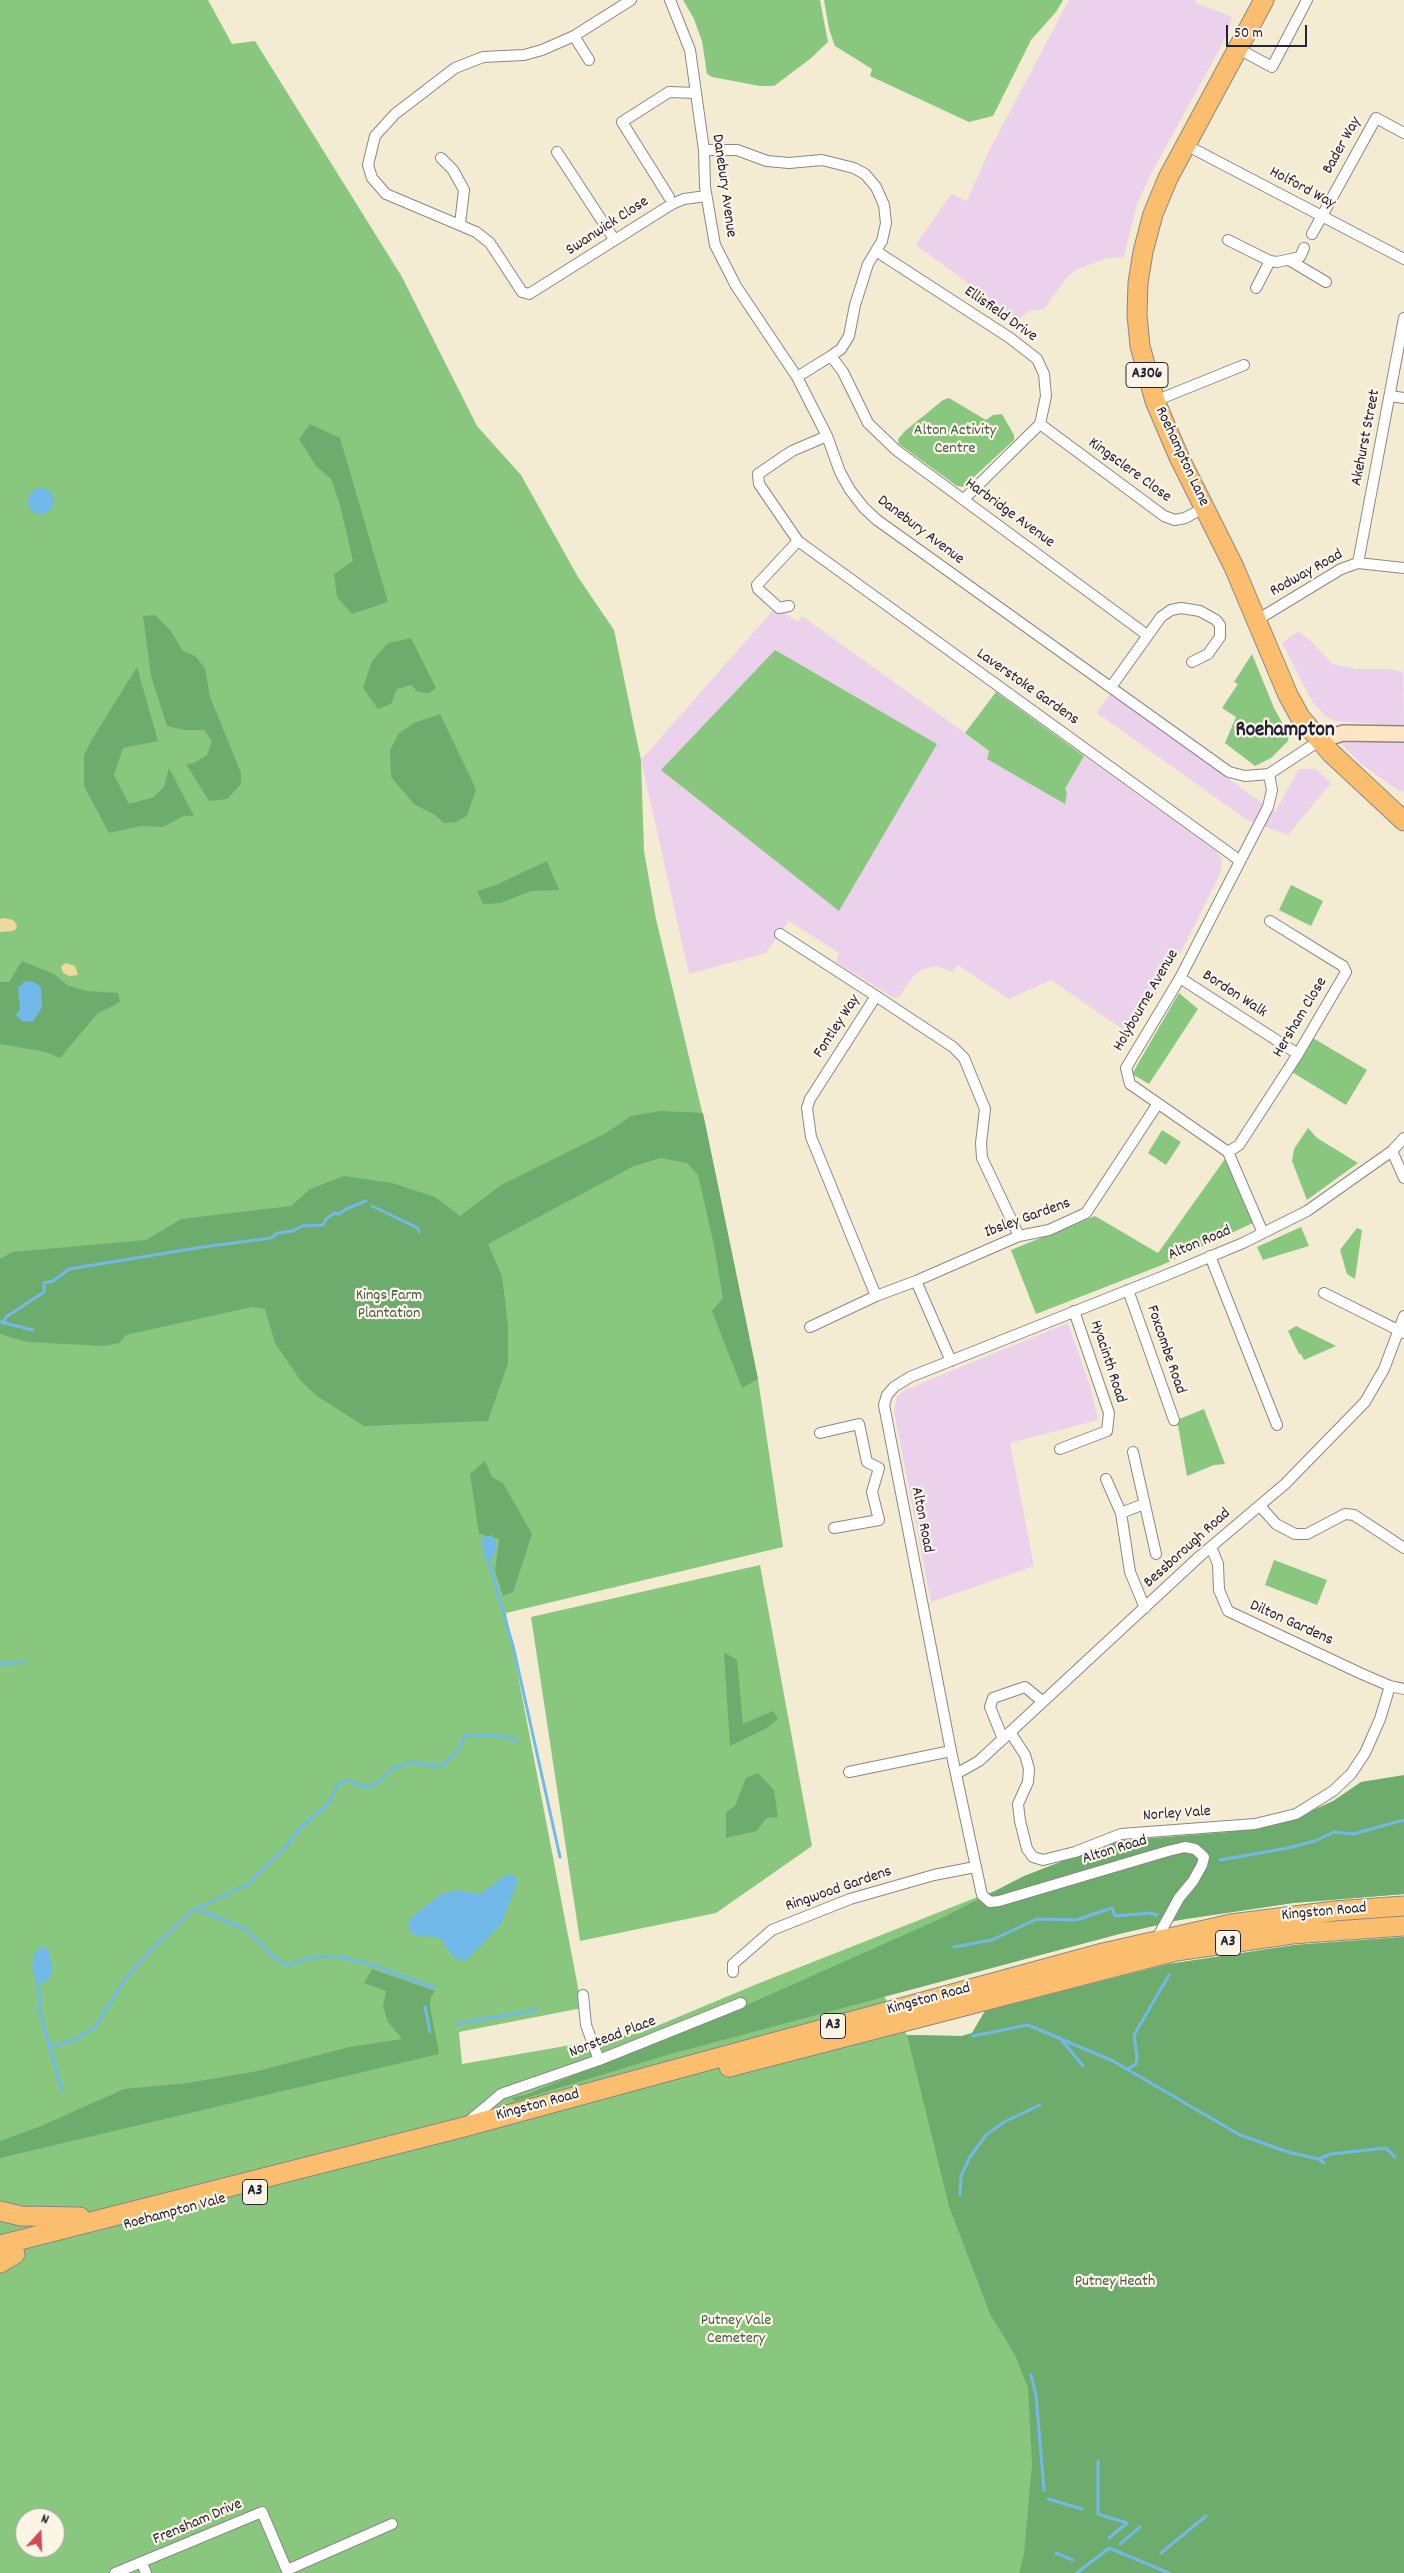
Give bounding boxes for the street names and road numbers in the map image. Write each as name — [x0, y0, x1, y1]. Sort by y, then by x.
street label: Bader Way — [1319, 114, 1367, 178]
street label: Danebury Avenue — [706, 133, 740, 239]
street label: Holford Way — [1266, 164, 1338, 214]
street label: Swanwick Close — [563, 193, 653, 261]
street label: Ellisfield Drive — [960, 283, 1040, 347]
road number: A306 — [1126, 362, 1168, 388]
street label: Akehurst Street — [1348, 388, 1386, 488]
street label: Roehampton Lane — [1150, 404, 1212, 510]
street label: Kingsclere Close — [1084, 434, 1174, 508]
street label: Harbridge Avenue — [960, 475, 1058, 553]
street label: Danebury Avenue — [873, 492, 967, 570]
street label: Rodway Road — [1267, 546, 1347, 602]
street label: Laverstoke Gardens — [972, 645, 1082, 731]
street label: Holybourne Avenue — [1110, 947, 1184, 1055]
street label: Bordon Walk — [1198, 967, 1270, 1023]
street label: Hersham Close — [1270, 974, 1332, 1062]
street label: Fontley Way — [810, 992, 866, 1062]
street label: Ibsley Gardens — [983, 1195, 1073, 1243]
street label: Alton Road — [1166, 1222, 1234, 1266]
street label: Foxcombe Road — [1141, 1303, 1189, 1397]
street label: Hyacinth Road — [1085, 1318, 1129, 1406]
street label: Alton Road — [905, 1486, 937, 1554]
street label: Bessborough Road — [1141, 1505, 1235, 1593]
street label: Dilton Gardens — [1246, 1597, 1336, 1651]
street label: Norley Vale — [1142, 1803, 1212, 1827]
street label: Alton Road — [1080, 1832, 1150, 1870]
street label: Ringwood Gardens — [783, 1863, 895, 1917]
street label: Kingston Road — [1281, 1900, 1367, 1926]
road number: A3 — [1216, 1930, 1240, 1956]
street label: Kingston Road — [885, 1980, 973, 2020]
street label: Norstead Place — [567, 2013, 659, 2063]
road number: A3 — [820, 2014, 846, 2038]
street label: Kingston Road — [494, 2086, 582, 2126]
road number: A3 — [242, 2180, 268, 2204]
street label: Roehampton Vale — [122, 2190, 228, 2236]
street label: Frensham Drive — [151, 2496, 245, 2550]

